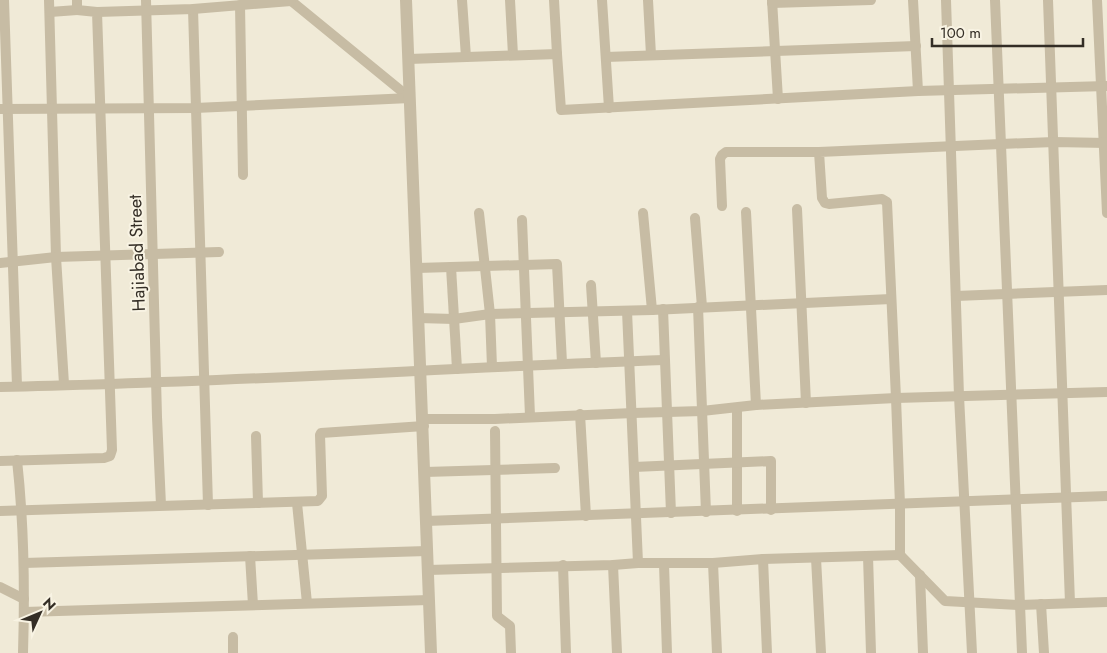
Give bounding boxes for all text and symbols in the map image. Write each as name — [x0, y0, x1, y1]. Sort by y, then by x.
scale bar — [932, 15, 1083, 47]
text: 100 m — [940, 22, 981, 44]
street label: Hajiabad Street — [122, 193, 152, 312]
north arrow — [15, 588, 65, 638]
text: N — [38, 593, 60, 615]

